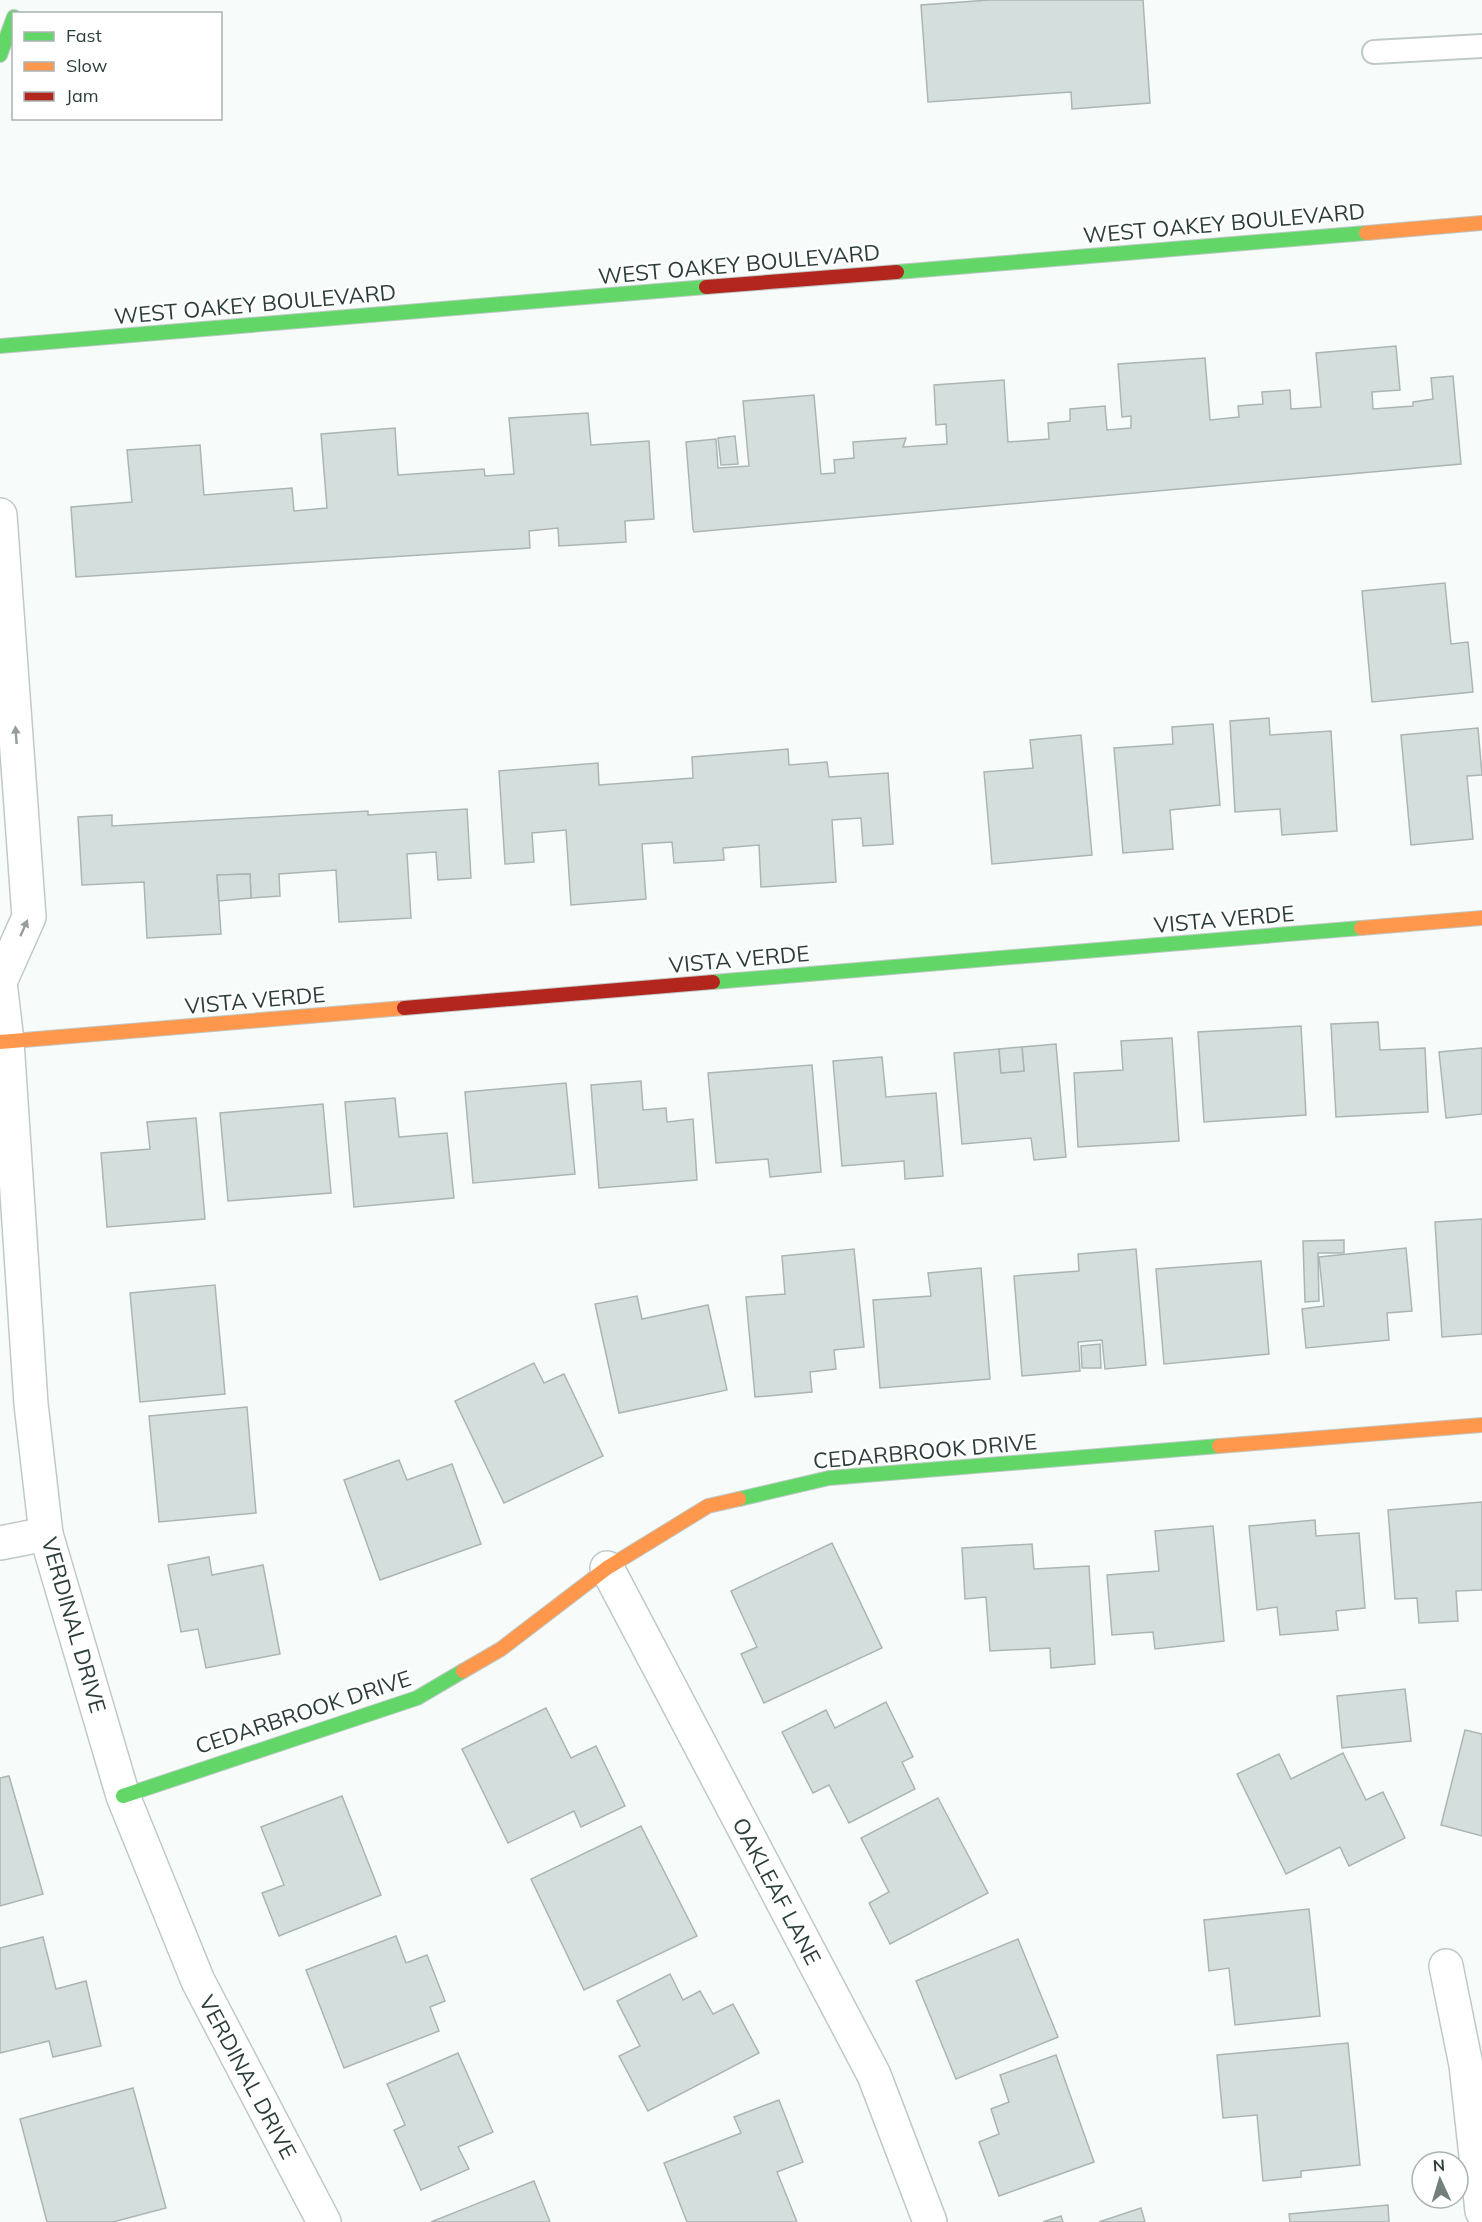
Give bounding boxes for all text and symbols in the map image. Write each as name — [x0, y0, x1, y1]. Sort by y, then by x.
legend — [12, 12, 222, 120]
text: Fast — [66, 24, 102, 47]
text: Slow — [66, 54, 108, 77]
text: Jam — [66, 84, 99, 107]
street label: WEST OAKEY BOULEVARD — [1082, 197, 1366, 249]
street label: WEST OAKEY BOULEVARD — [597, 238, 881, 290]
street label: WEST OAKEY BOULEVARD — [113, 278, 397, 330]
one-way arrow — [11, 725, 20, 744]
street label: VISTA VERDE — [1153, 899, 1295, 939]
one-way arrow — [19, 920, 28, 937]
street label: VISTA VERDE — [668, 939, 810, 979]
street label: VISTA VERDE — [184, 980, 326, 1020]
street label: CEDARBROOK DRIVE — [812, 1427, 1038, 1475]
street label: VERDINAL DRIVE — [36, 1534, 112, 1716]
street label: CEDARBROOK DRIVE — [192, 1664, 414, 1760]
street label: OAKLEAF LANE — [726, 1813, 828, 1969]
street label: VERDINAL DRIVE — [193, 1990, 303, 2164]
north arrow — [1410, 2150, 1470, 2210]
text: N — [1432, 2155, 1446, 2175]

